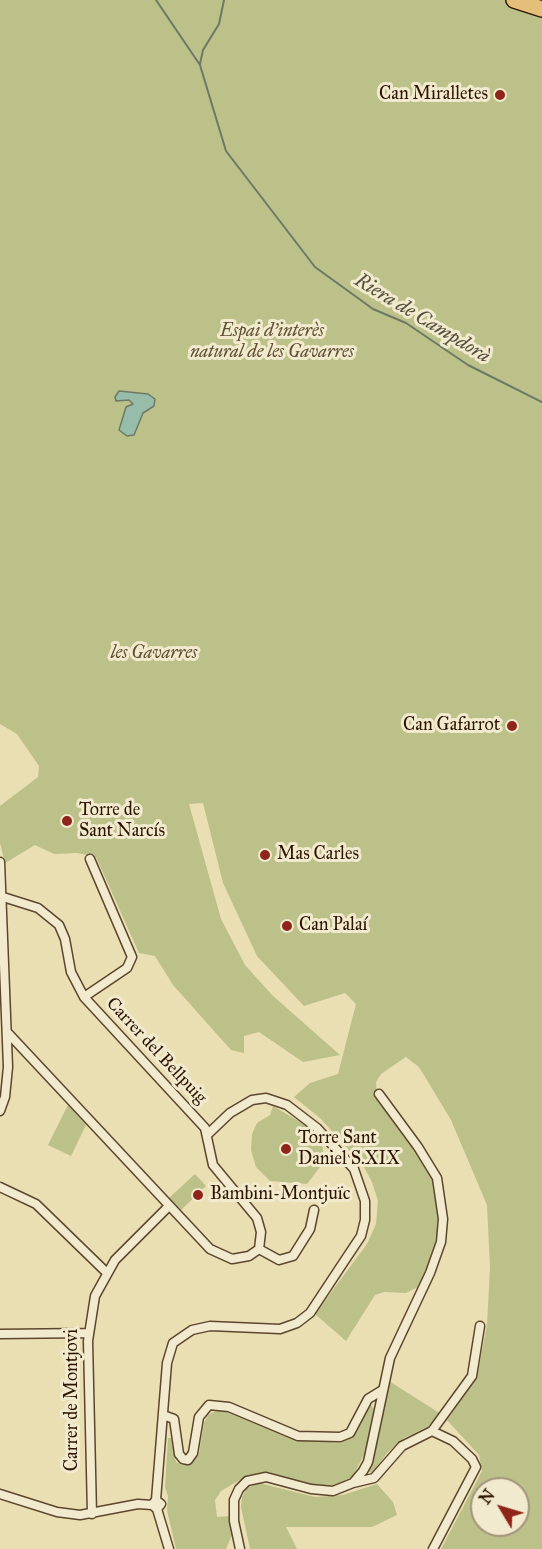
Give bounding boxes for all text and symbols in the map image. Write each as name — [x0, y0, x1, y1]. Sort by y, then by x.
place label: Can Miralletes — [379, 84, 488, 106]
marker: Can Miralletes — [493, 88, 507, 102]
water label: Riera de Campdorà — [350, 269, 494, 369]
park label: Espai d'interès natural de les Gavarres — [190, 321, 354, 364]
park label: les Gavarres — [111, 643, 197, 665]
place label: Can Gafarrot — [403, 715, 500, 737]
marker: Can Gafarrot — [505, 719, 519, 733]
place label: Torre de Sant Narcís — [79, 800, 165, 842]
marker: Torre de Sant Narcís — [60, 814, 74, 828]
place label: Mas Carles — [277, 844, 359, 866]
marker: Mas Carles — [258, 848, 272, 862]
place label: Can Palaí — [299, 915, 367, 937]
marker: Can Palaí — [280, 919, 294, 933]
street label: Carrer del Bellpuig — [101, 993, 211, 1109]
place label: Torre Sant Daniel S.XIX — [298, 1128, 400, 1170]
marker: Torre Sant Daniel S.XIX — [279, 1142, 293, 1156]
place label: Bambini-Montjuïc — [210, 1184, 350, 1206]
marker: Bambini-Montjuïc — [191, 1188, 205, 1202]
street label: Carrer de Montjovi — [62, 1329, 84, 1471]
north arrow — [470, 1477, 530, 1537]
text: N — [475, 1486, 499, 1508]

